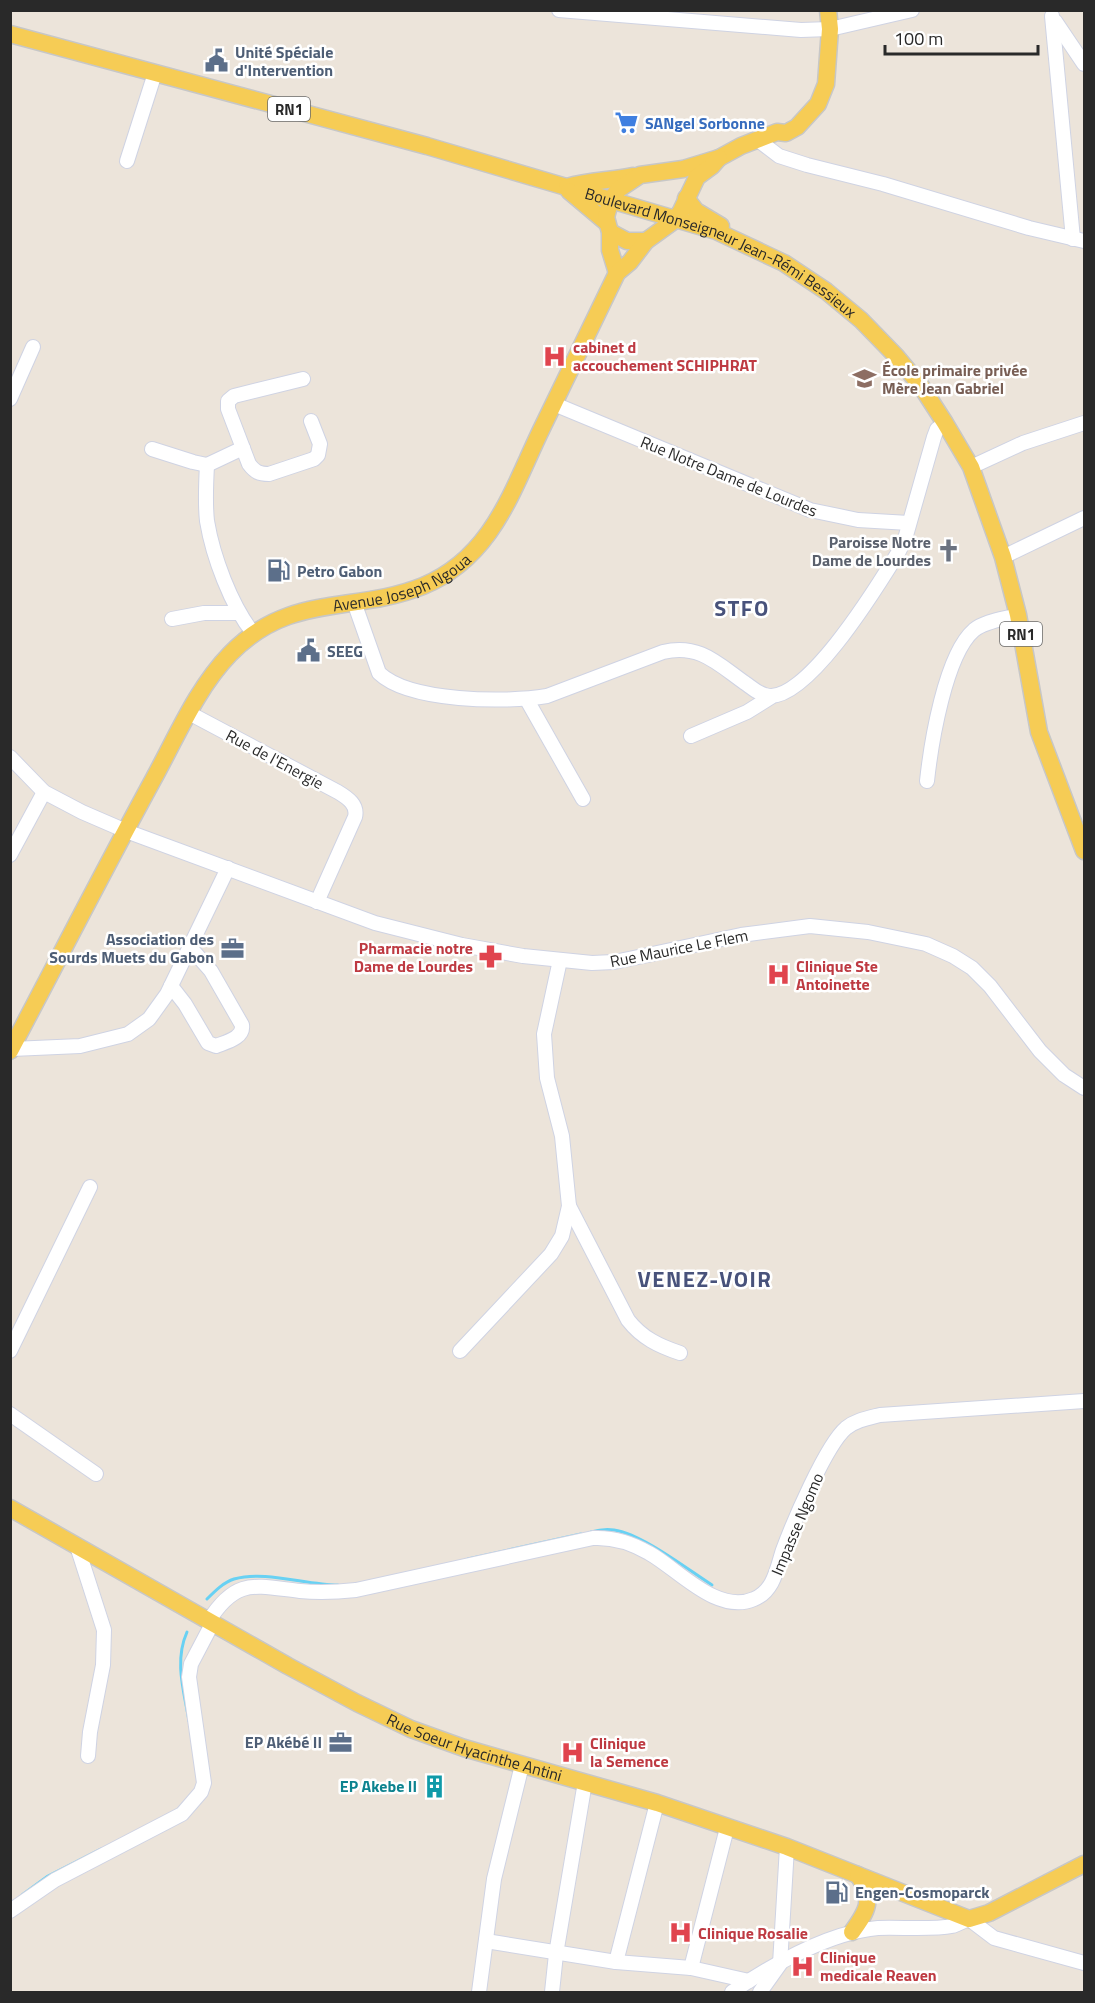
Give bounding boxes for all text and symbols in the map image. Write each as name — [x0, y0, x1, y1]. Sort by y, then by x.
scale bar — [885, 18, 1038, 56]
text: 100 m — [894, 25, 943, 52]
place label: Unité Spéciale d'Intervention — [235, 40, 333, 82]
public building icon: Unité Spéciale d'Intervention — [204, 48, 230, 74]
road number: RN1 — [268, 97, 310, 121]
supermarket icon: SANgel Sorbonne — [614, 110, 640, 136]
place label: SANgel Sorbonne — [645, 111, 765, 135]
street label: Boulevard Monseigneur Jean-Rémi Bessieux — [582, 181, 862, 323]
place label: cabinet d accouchement SCHIPHRAT — [573, 335, 757, 377]
hospital icon: cabinet d accouchement SCHIPHRAT — [542, 343, 568, 369]
place label: École primaire privée Mère Jean Gabriel — [882, 358, 1027, 400]
school or university icon: École primaire privée Mère Jean Gabriel — [851, 366, 877, 392]
street label: Rue Notre Dame de Lourdes — [637, 430, 821, 522]
place label: Paroisse Notre Dame de Lourdes — [812, 530, 931, 572]
church icon: Paroisse Notre Dame de Lourdes — [936, 538, 962, 564]
street label: Avenue Joseph Ngoua — [331, 548, 476, 617]
fuel station icon: Petro Gabon — [266, 558, 292, 584]
place label: Petro Gabon — [297, 559, 382, 583]
district label: STFO — [714, 591, 770, 625]
road number: RN1 — [1000, 622, 1042, 646]
public building icon: SEEG — [296, 638, 322, 664]
place label: SEEG — [327, 639, 363, 663]
street label: Rue de l'Energie — [222, 723, 328, 795]
street label: Rue Maurice Le Flem — [608, 923, 750, 973]
place label: Association des Sourds Muets du Gabon — [49, 927, 214, 969]
office icon: Association des Sourds Muets du Gabon — [219, 935, 245, 961]
place label: Pharmacie notre Dame de Lourdes — [354, 936, 473, 978]
pharmacy icon: Pharmacie notre Dame de Lourdes — [478, 944, 504, 970]
place label: Clinique Ste Antoinette — [796, 954, 878, 996]
hospital icon: Clinique Ste Antoinette — [765, 962, 791, 988]
district label: VENEZ-VOIR — [638, 1262, 772, 1296]
street label: Impasse Ngomo — [765, 1469, 829, 1579]
street label: Rue Soeur Hyacinthe Antini — [383, 1707, 565, 1787]
office icon: EP Akébé II — [327, 1729, 353, 1755]
place label: EP Akébé II — [245, 1730, 322, 1754]
place label: Clinique la Semence — [590, 1731, 669, 1773]
hospital icon: Clinique la Semence — [559, 1739, 585, 1765]
building icon: EP Akebe II — [422, 1773, 448, 1799]
place label: EP Akebe II — [340, 1774, 417, 1798]
fuel station icon: Engen-Cosmoparck — [824, 1879, 850, 1905]
place label: Engen-Cosmoparck — [855, 1880, 990, 1904]
hospital icon: Clinique Rosalie — [667, 1920, 693, 1946]
place label: Clinique Rosalie — [698, 1921, 808, 1945]
place label: Clinique medicale Reaven — [820, 1945, 937, 1987]
hospital icon: Clinique medicale Reaven — [789, 1953, 815, 1979]

